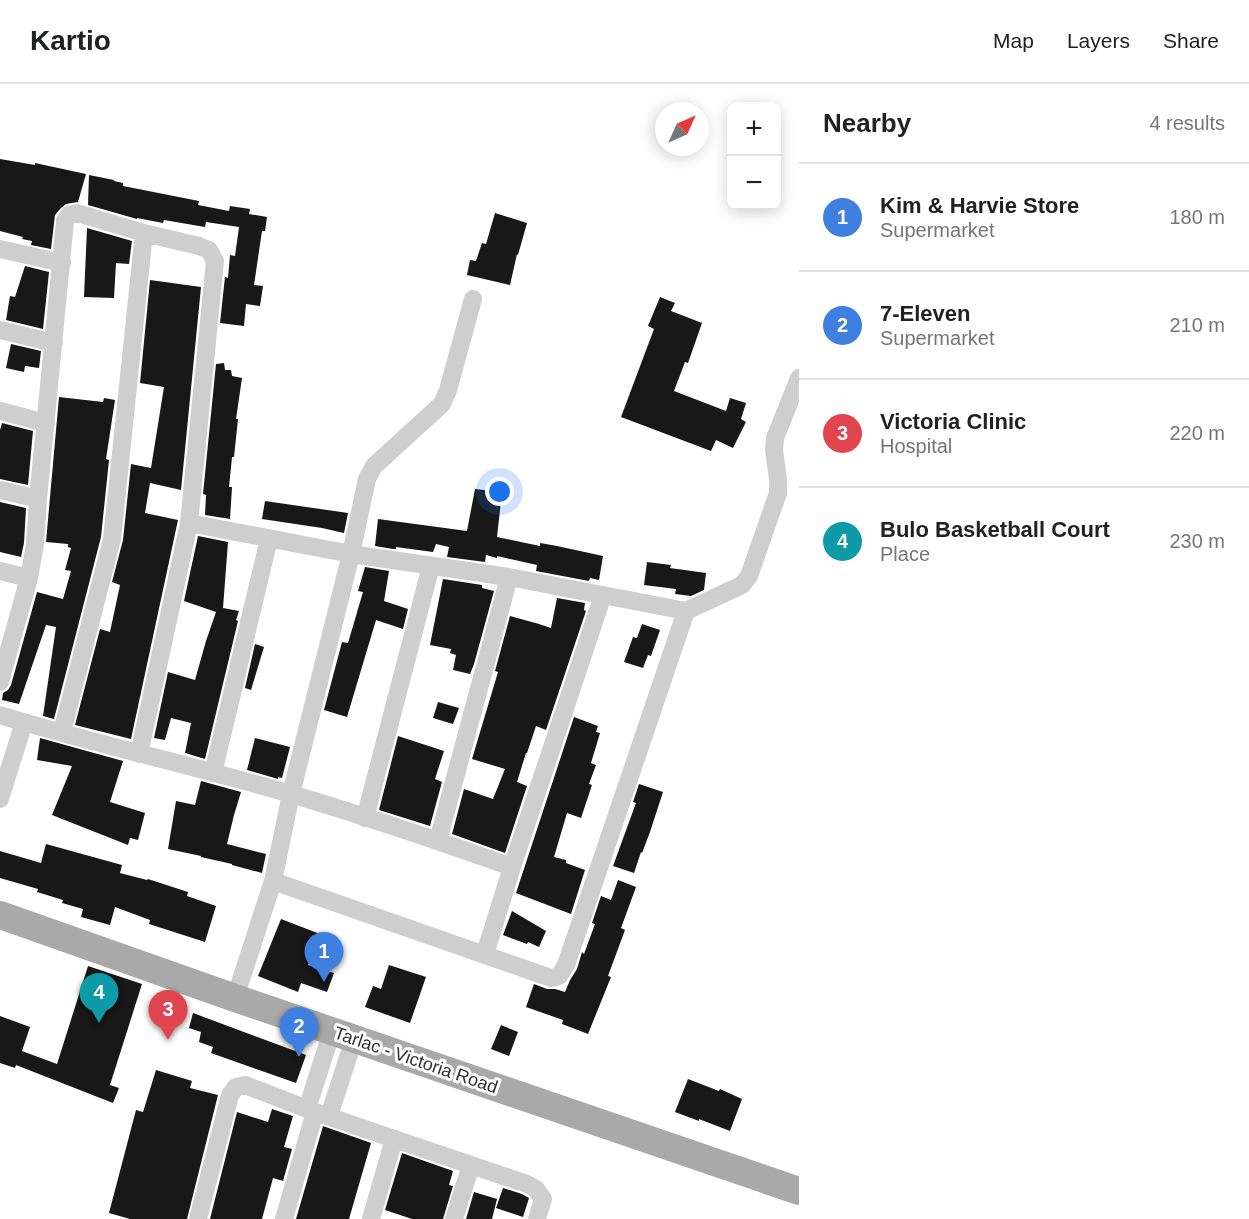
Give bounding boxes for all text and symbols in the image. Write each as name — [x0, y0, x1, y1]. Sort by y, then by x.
text: Kartio — [30, 25, 111, 56]
text: Map — [993, 29, 1034, 52]
text: Layers — [1067, 29, 1130, 52]
text: Share — [1163, 29, 1219, 52]
north arrow — [655, 102, 709, 156]
map controls — [727, 102, 781, 210]
button: + — [727, 102, 781, 156]
text: Nearby — [823, 108, 911, 138]
text: 4 results — [1149, 112, 1225, 134]
button: − — [727, 156, 781, 210]
text: Kim & Harvie Store — [880, 193, 1079, 218]
text: 1 — [837, 206, 848, 228]
text: 180 m — [1169, 206, 1225, 228]
text: Supermarket — [880, 219, 995, 241]
text: 7-Eleven — [880, 301, 971, 326]
text: 2 — [837, 314, 848, 336]
text: 210 m — [1169, 314, 1225, 336]
text: Supermarket — [880, 327, 995, 349]
text: Victoria Clinic — [880, 409, 1026, 434]
text: 3 — [837, 422, 848, 444]
text: 220 m — [1169, 422, 1225, 444]
text: Hospital — [880, 435, 952, 457]
your location — [485, 477, 514, 506]
text: Bulo Basketball Court — [880, 517, 1110, 542]
text: 4 — [837, 530, 848, 552]
text: 230 m — [1169, 530, 1225, 552]
text: Place — [880, 543, 930, 565]
pin: 1 — [304, 932, 344, 982]
pin: 4 — [80, 974, 118, 1023]
pin: 3 — [148, 990, 188, 1040]
pin: 2 — [280, 1008, 318, 1057]
street label: Tarlac - Victoria Road — [332, 1023, 500, 1097]

